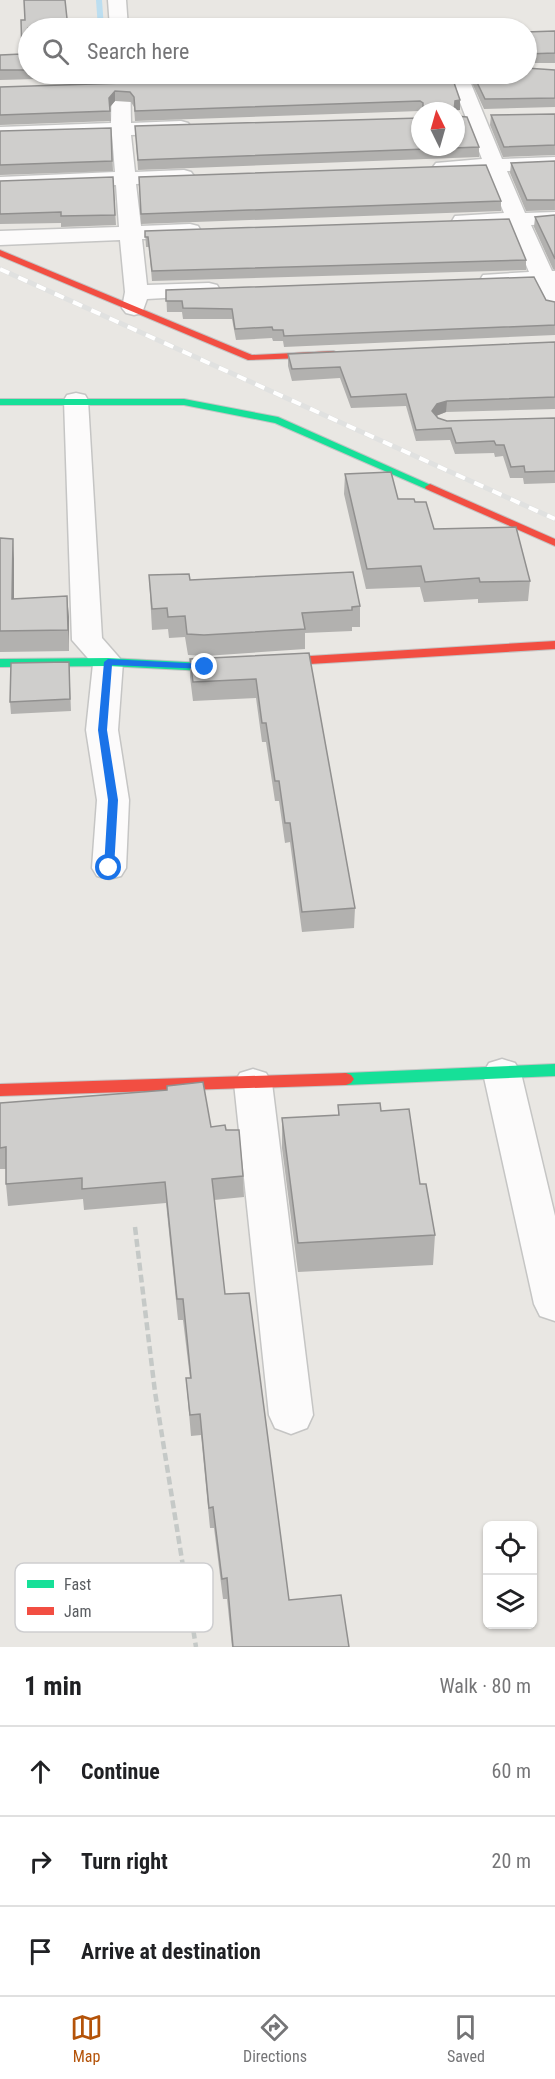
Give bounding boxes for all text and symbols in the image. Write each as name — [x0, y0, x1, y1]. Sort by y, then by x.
search box — [18, 18, 537, 84]
icon: search — [39, 35, 72, 68]
text: Search here — [87, 39, 189, 64]
north arrow — [411, 102, 465, 156]
route end — [191, 653, 217, 679]
route start — [95, 854, 121, 880]
map controls — [483, 1521, 537, 1629]
button: locate — [483, 1521, 537, 1575]
legend — [15, 1563, 213, 1632]
text: Fast — [64, 1575, 91, 1594]
button: layers — [483, 1575, 537, 1629]
text: Jam — [64, 1602, 91, 1621]
text: 1 min — [24, 1671, 82, 1701]
text: Walk · 80 m — [439, 1674, 531, 1698]
icon: ahead — [24, 1755, 57, 1788]
text: Continue — [81, 1759, 160, 1784]
text: 60 m — [492, 1759, 531, 1783]
icon: right — [24, 1845, 57, 1878]
text: Turn right — [81, 1849, 168, 1874]
text: 20 m — [492, 1849, 531, 1873]
icon: arrive — [24, 1935, 57, 1968]
text: Arrive at destination — [81, 1939, 261, 1964]
tab: Map — [70, 2011, 103, 2066]
tab: Directions — [243, 2011, 307, 2066]
tab: Saved — [447, 2011, 485, 2066]

